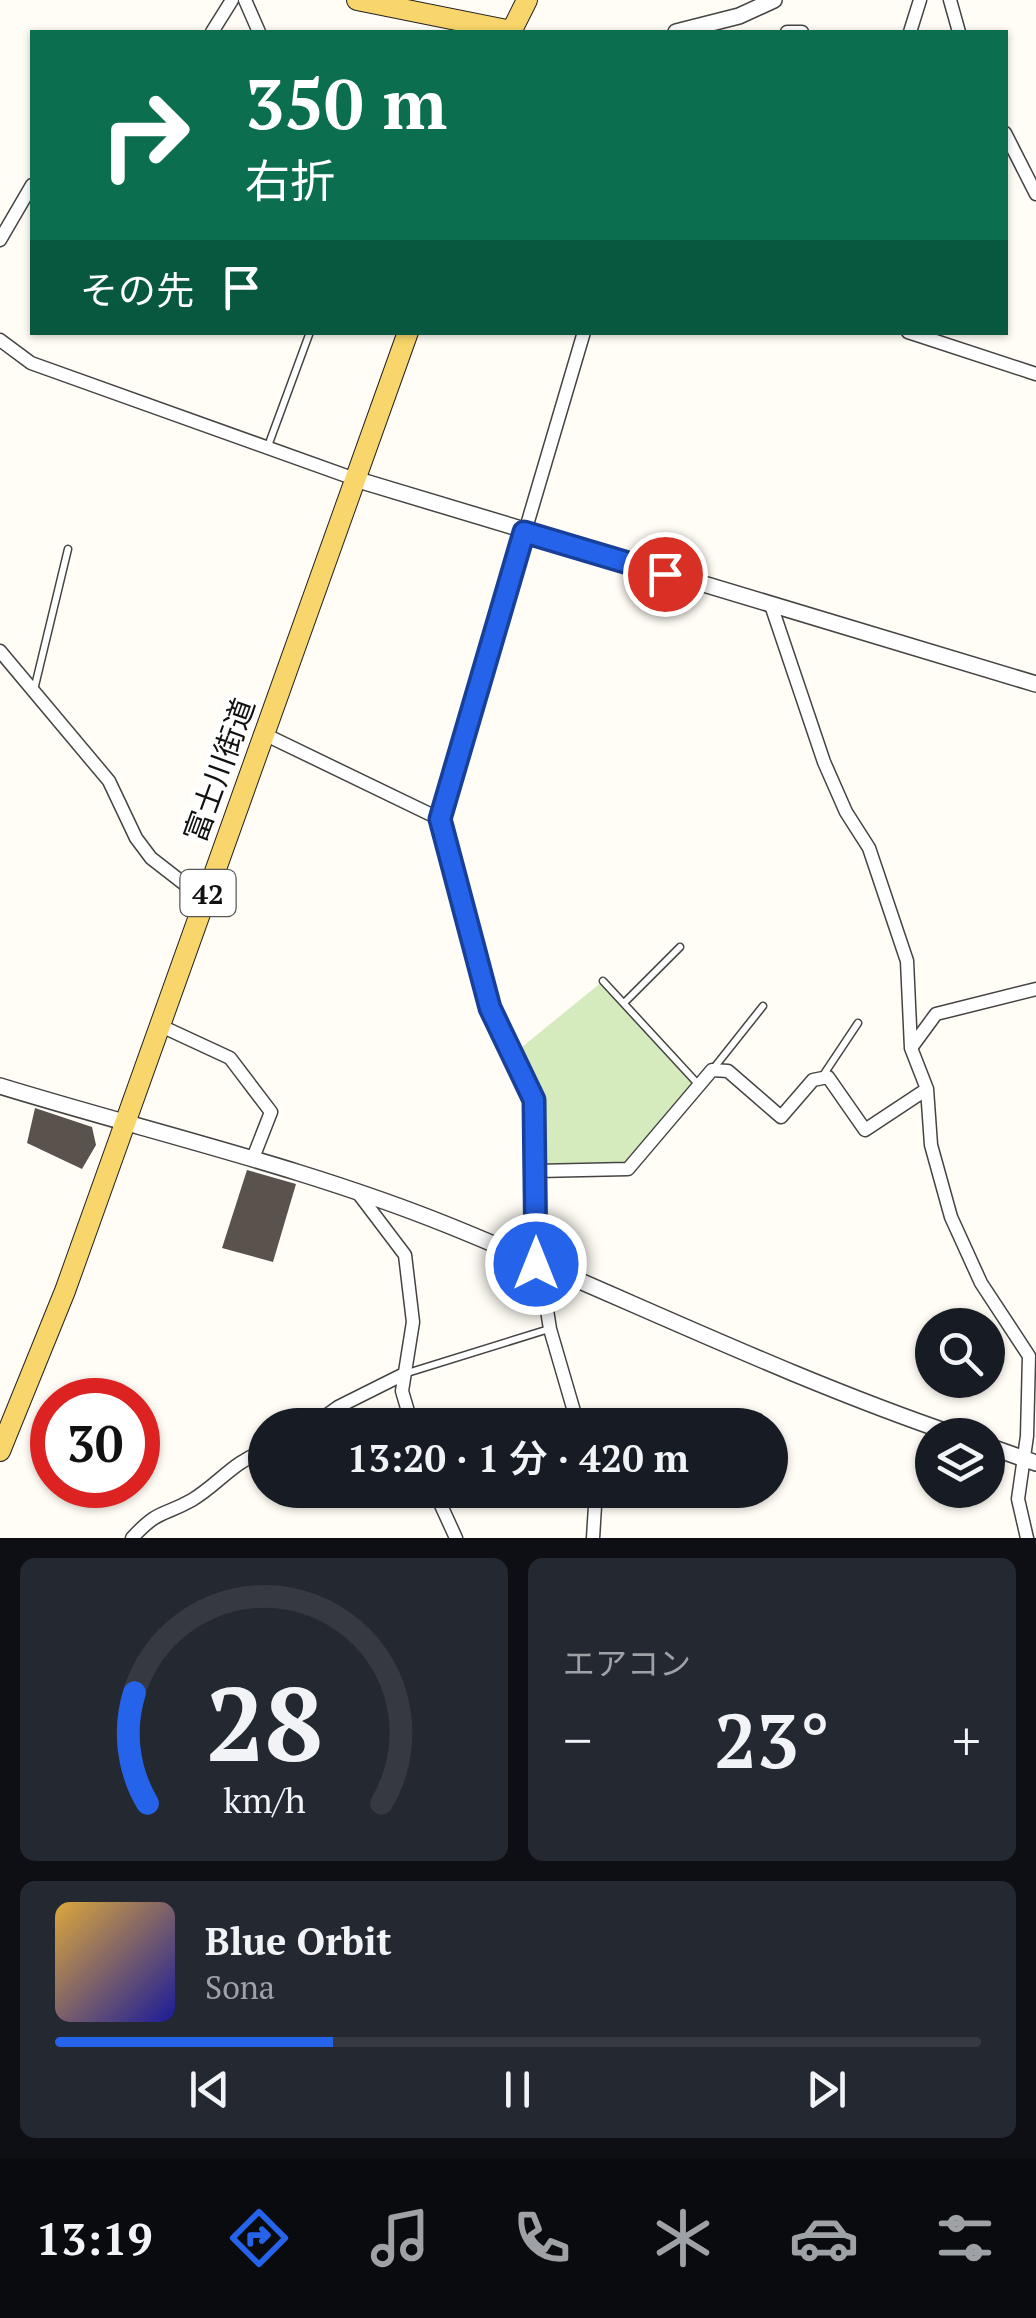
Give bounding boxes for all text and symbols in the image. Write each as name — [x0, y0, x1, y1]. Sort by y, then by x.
text: 350 m — [245, 56, 447, 149]
icon: right — [80, 70, 210, 200]
text: 右折 — [245, 150, 335, 210]
icon: arrive — [214, 260, 269, 315]
text: その先 — [80, 265, 194, 315]
pin — [623, 532, 708, 617]
icon: arrive — [638, 547, 693, 602]
street label: 富士川街道 — [175, 693, 263, 847]
road number: 42 — [180, 870, 236, 916]
position arrow — [484, 1212, 588, 1316]
map controls — [915, 1308, 1005, 1508]
button: search — [915, 1308, 1005, 1398]
speed limit sign: 30 — [30, 1378, 160, 1508]
button: layers — [915, 1418, 1005, 1508]
text: 13:20 · 1 分 · 420 m — [347, 1433, 689, 1483]
text: エアコン — [563, 1642, 691, 1684]
text: 28 — [205, 1653, 323, 1791]
text: 23° — [714, 1690, 830, 1789]
text: − — [563, 1703, 592, 1776]
text: + — [952, 1703, 981, 1776]
text: km/h — [223, 1776, 305, 1823]
text: Blue Orbit — [205, 1916, 392, 1966]
text: Sona — [205, 1966, 275, 2008]
icon: previous — [182, 2062, 237, 2117]
icon: pause — [490, 2062, 545, 2117]
icon: next — [799, 2062, 854, 2117]
icon: directions — [224, 2203, 294, 2273]
icon: music — [365, 2203, 435, 2273]
icon: phone — [507, 2203, 577, 2273]
icon: climate — [648, 2203, 718, 2273]
icon: car — [789, 2203, 859, 2273]
icon: filters — [930, 2203, 1000, 2273]
text: 13:19 — [36, 2208, 153, 2268]

